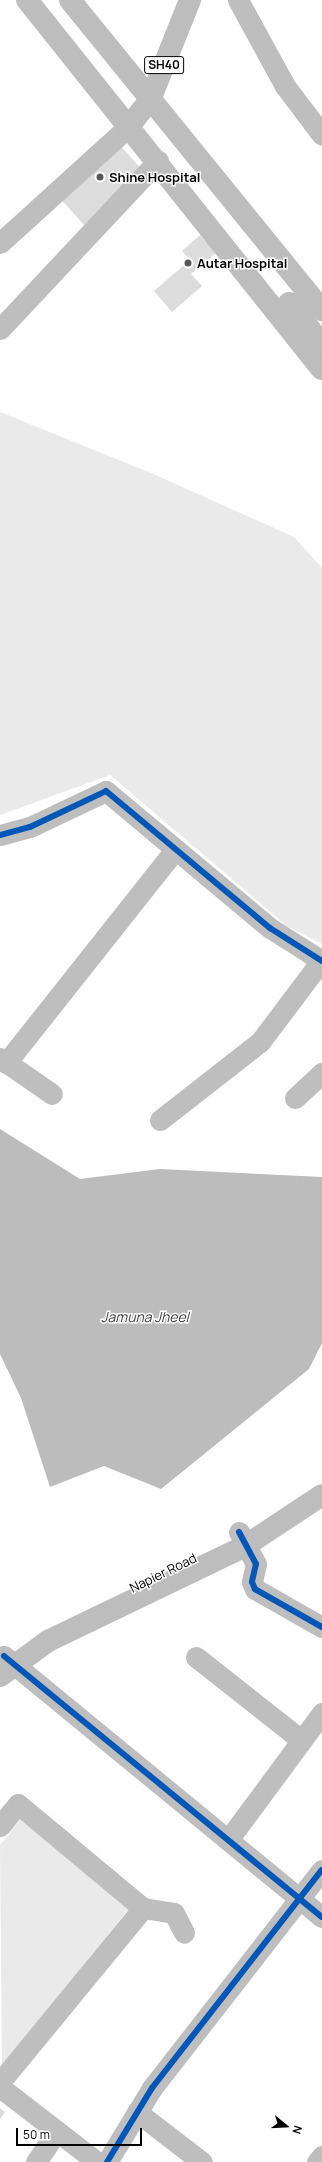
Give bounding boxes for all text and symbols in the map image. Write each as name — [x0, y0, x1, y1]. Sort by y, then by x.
road number: SH40 — [144, 55, 184, 75]
place label: Shine Hospital — [109, 169, 200, 185]
marker: Shine Hospital — [94, 171, 106, 183]
place label: Autar Hospital — [197, 255, 287, 271]
marker: Autar Hospital — [182, 257, 194, 269]
water label: Jamuna Jheel — [101, 1309, 189, 1325]
street label: Napier Road — [127, 1550, 199, 1596]
north arrow — [266, 2106, 306, 2146]
scale bar — [18, 2120, 144, 2146]
text: N — [290, 2124, 306, 2136]
text: 50 m — [23, 2126, 50, 2143]

